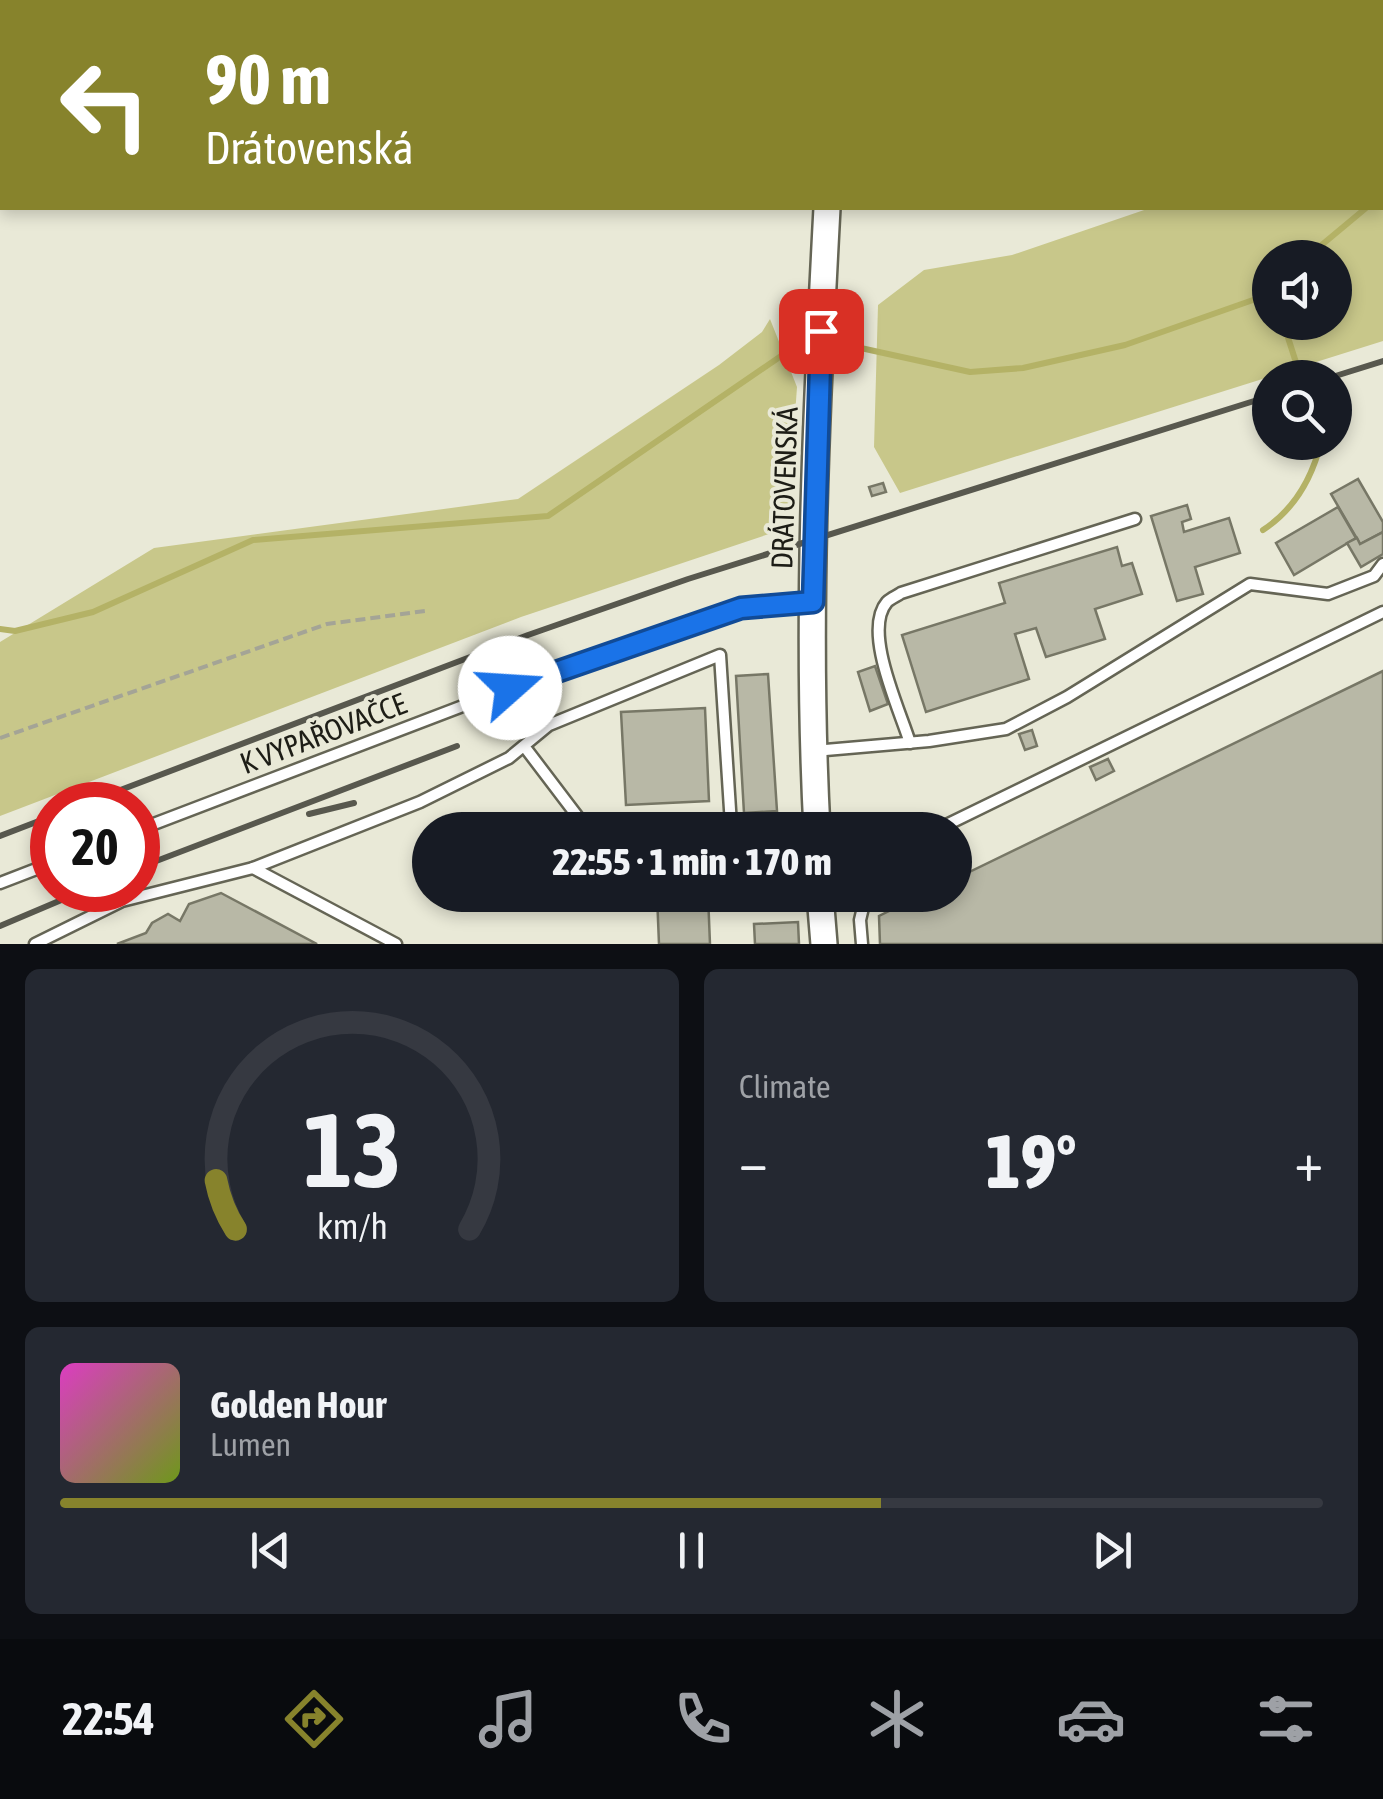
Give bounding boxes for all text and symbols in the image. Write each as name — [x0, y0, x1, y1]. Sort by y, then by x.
text: 90 m — [205, 39, 331, 119]
icon: left — [40, 40, 170, 170]
text: Drátovenská — [205, 122, 414, 174]
map controls — [1252, 240, 1352, 460]
button: sound — [1252, 240, 1352, 340]
pin — [779, 289, 864, 374]
icon: arrive — [794, 304, 849, 359]
button: search — [1252, 360, 1352, 460]
street label: DRÁTOVENSKÁ — [764, 406, 804, 570]
position arrow — [458, 636, 562, 740]
street label: K VYPAŘOVAČCE — [235, 686, 411, 780]
speed limit sign: 20 — [30, 782, 160, 912]
text: 22:55 · 1 min · 170 m — [552, 840, 832, 883]
text: Climate — [739, 1068, 831, 1105]
text: 13 — [303, 1090, 401, 1209]
text: 19° — [985, 1118, 1077, 1204]
text: − — [739, 1130, 768, 1193]
text: + — [1294, 1130, 1323, 1193]
text: km/h — [317, 1206, 387, 1247]
text: Golden Hour — [210, 1383, 386, 1426]
text: Lumen — [210, 1426, 291, 1463]
icon: previous — [243, 1523, 298, 1578]
icon: pause — [664, 1523, 719, 1578]
icon: next — [1085, 1523, 1140, 1578]
icon: directions — [279, 1684, 349, 1754]
icon: music — [473, 1684, 543, 1754]
icon: phone — [668, 1684, 738, 1754]
icon: climate — [862, 1684, 932, 1754]
icon: car — [1056, 1684, 1126, 1754]
icon: filters — [1251, 1684, 1321, 1754]
text: 22:54 — [62, 1693, 155, 1745]

